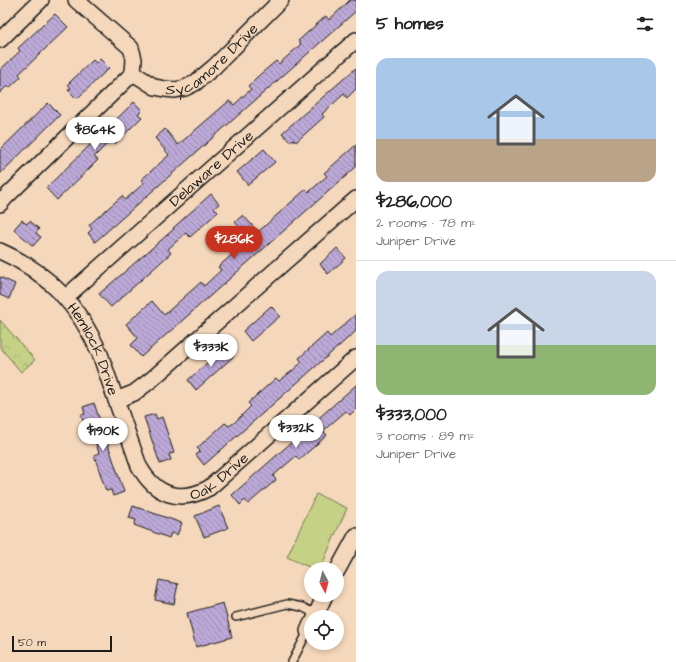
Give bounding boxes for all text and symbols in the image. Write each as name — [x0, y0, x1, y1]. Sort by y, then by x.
text: 5 homes — [376, 12, 444, 36]
icon: filters — [634, 13, 656, 35]
street label: Sycamore Drive — [165, 19, 263, 102]
icon: home — [480, 84, 552, 156]
pin: $864K — [67, 117, 123, 151]
text: $864K — [75, 121, 115, 139]
street label: Delaware Drive — [165, 126, 258, 212]
text: $286,000 — [376, 190, 452, 214]
text: 2 rooms · 78 m² — [376, 214, 476, 232]
pin: $286K — [206, 226, 262, 260]
text: $286K — [214, 230, 254, 248]
text: Juniper Drive — [376, 232, 456, 250]
icon: home — [480, 297, 552, 369]
street label: Hemlock Drive — [62, 299, 124, 398]
pin: $333K — [183, 334, 239, 368]
text: $333K — [194, 338, 228, 356]
text: $333,000 — [376, 403, 447, 427]
pin: $332K — [268, 415, 324, 449]
pin: $190K — [75, 418, 131, 452]
text: $332K — [278, 419, 314, 437]
text: $190K — [87, 422, 119, 440]
text: 3 rooms · 89 m² — [376, 427, 475, 445]
text: Juniper Drive — [376, 445, 456, 463]
street label: Oak Drive — [188, 448, 253, 506]
north arrow — [304, 562, 344, 602]
map controls — [304, 562, 344, 650]
button: locate — [304, 610, 344, 650]
scale bar — [12, 634, 112, 653]
text: 50 m — [18, 635, 46, 650]

